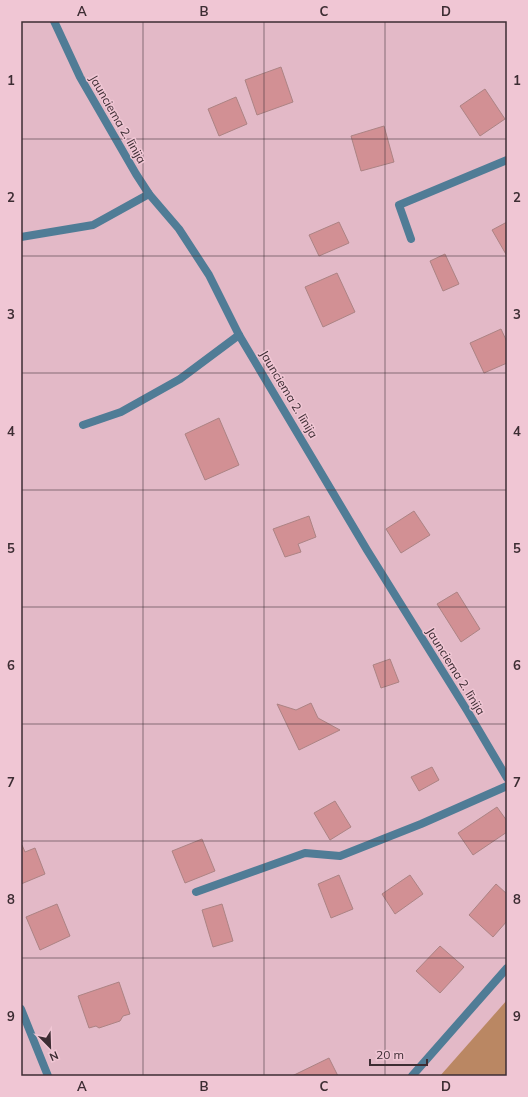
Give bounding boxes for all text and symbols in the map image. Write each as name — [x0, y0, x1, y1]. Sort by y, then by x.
text: A — [77, 3, 87, 19]
text: B — [200, 3, 209, 19]
text: C — [320, 3, 329, 19]
text: D — [441, 3, 451, 19]
text: 1 — [7, 72, 15, 88]
street label: Jaunciema 2. līnija — [86, 72, 150, 166]
text: 1 — [513, 72, 521, 88]
text: 2 — [7, 189, 15, 205]
text: 2 — [513, 189, 521, 205]
text: 3 — [7, 306, 15, 322]
text: 3 — [513, 306, 521, 322]
street label: Jaunciema 2. līnija — [257, 347, 321, 441]
text: 4 — [7, 423, 15, 439]
text: 4 — [513, 423, 521, 439]
text: 5 — [7, 540, 15, 556]
text: 5 — [513, 540, 521, 556]
street label: Jaunciema 2. līnija — [423, 625, 489, 717]
text: 6 — [7, 657, 15, 673]
text: 6 — [513, 657, 521, 673]
text: 7 — [7, 774, 15, 790]
text: 7 — [513, 774, 521, 790]
text: 8 — [7, 891, 15, 907]
text: 8 — [513, 891, 521, 907]
text: 9 — [7, 1008, 15, 1024]
text: 9 — [513, 1008, 521, 1024]
north arrow — [30, 1027, 70, 1067]
scale bar — [370, 1041, 427, 1067]
text: 20 m — [376, 1047, 404, 1062]
text: N — [47, 1048, 60, 1064]
text: A — [77, 1078, 87, 1094]
text: B — [200, 1078, 209, 1094]
text: C — [320, 1078, 329, 1094]
text: D — [441, 1078, 451, 1094]

